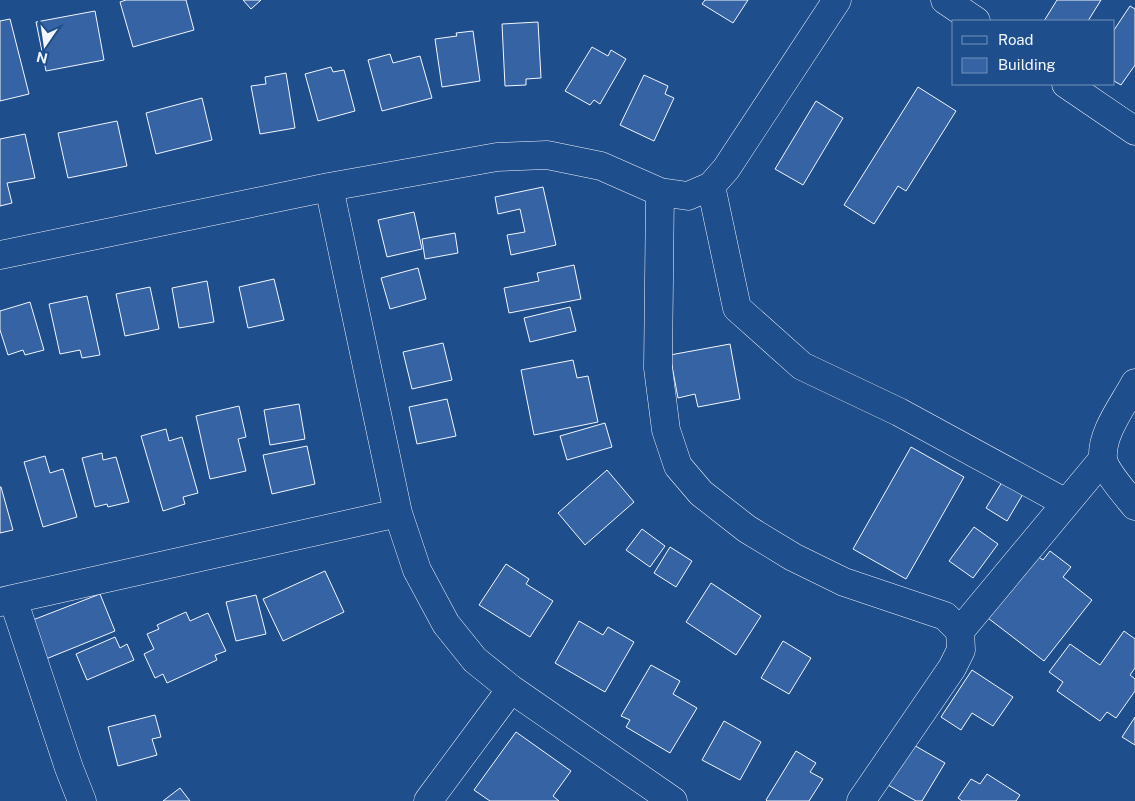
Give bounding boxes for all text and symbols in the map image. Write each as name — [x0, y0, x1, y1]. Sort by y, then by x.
north arrow — [20, 20, 70, 70]
legend — [952, 20, 1115, 85]
text: Road — [998, 31, 1034, 48]
text: N — [35, 49, 49, 67]
text: Building — [998, 56, 1056, 73]

